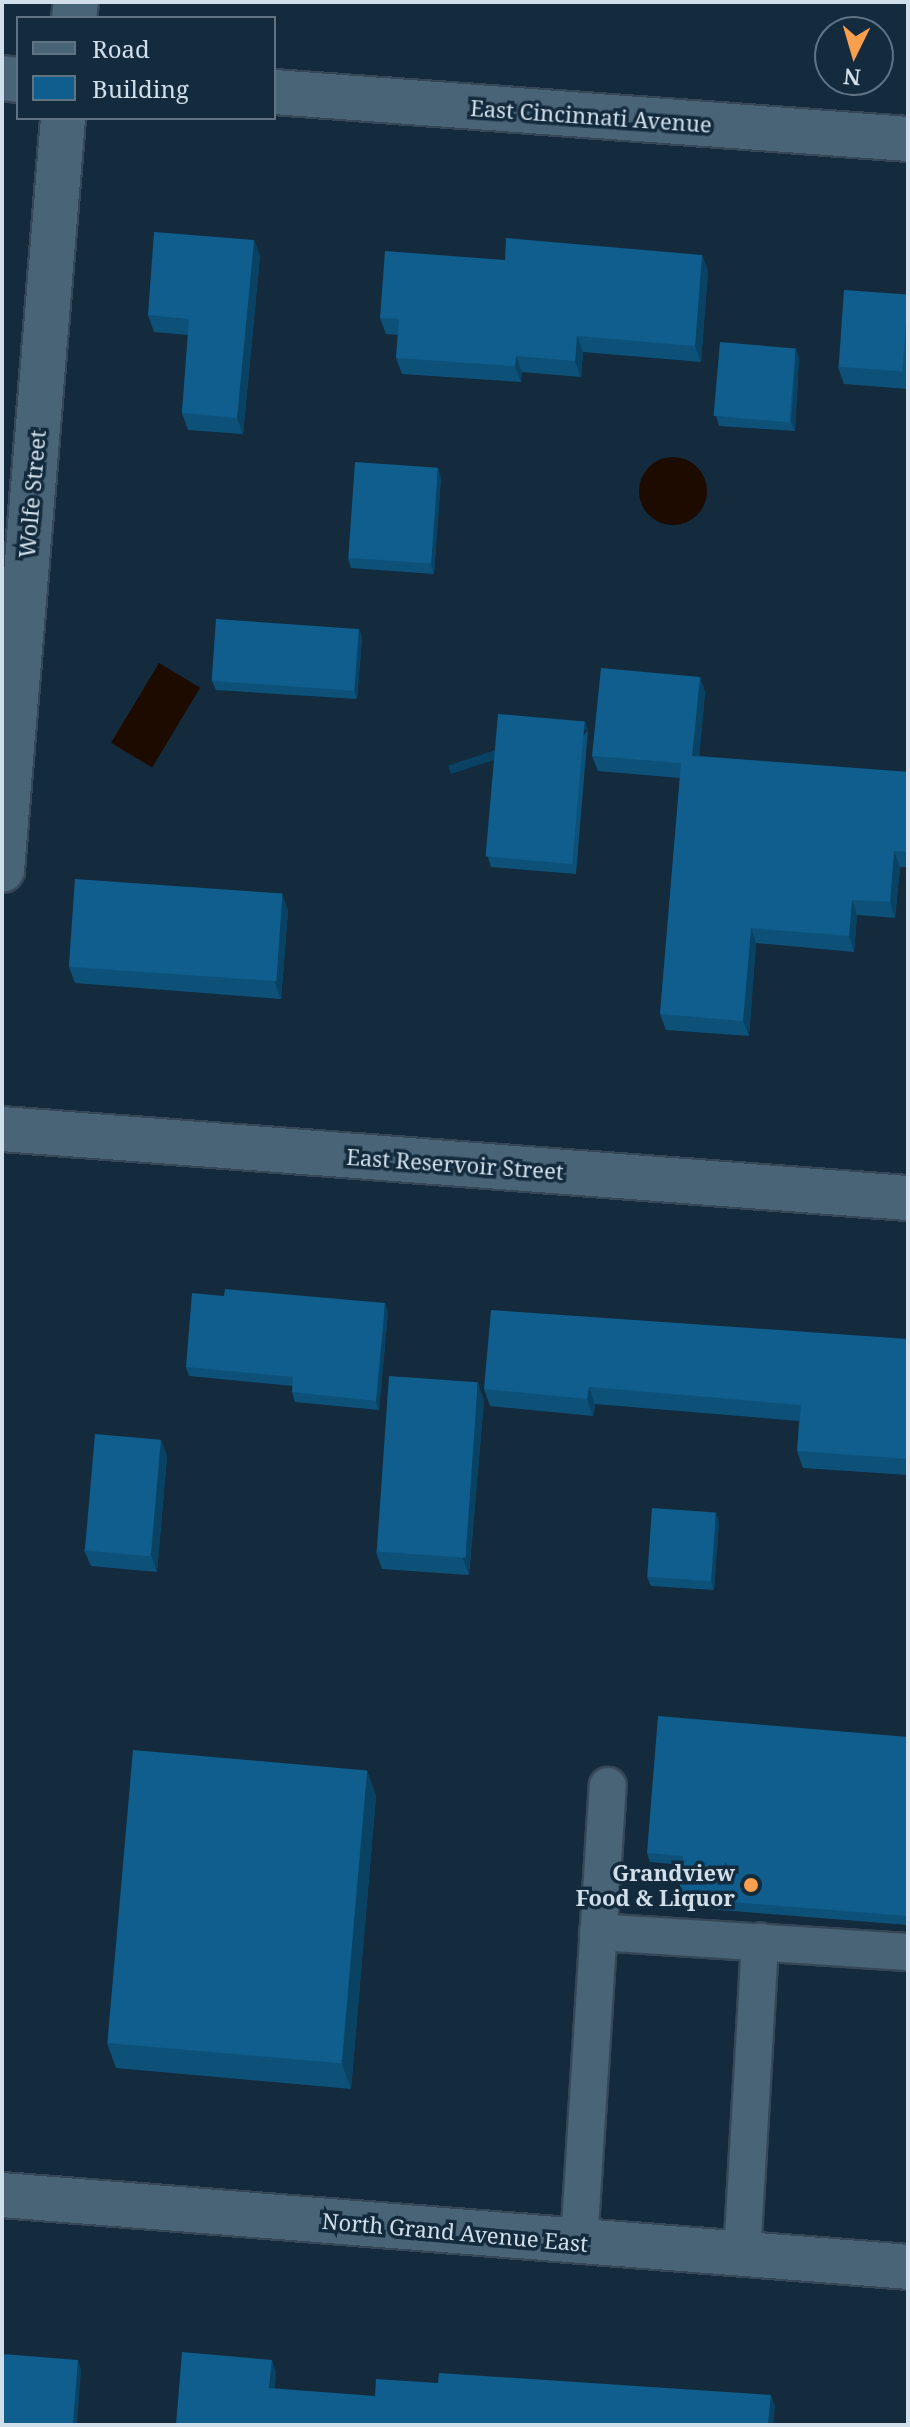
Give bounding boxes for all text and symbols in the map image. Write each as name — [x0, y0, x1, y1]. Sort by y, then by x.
legend — [16, 16, 276, 120]
north arrow — [814, 16, 894, 96]
text: Road — [92, 32, 150, 65]
text: N — [842, 62, 862, 94]
text: Building — [92, 72, 189, 105]
street label: East Cincinnati Avenue — [469, 94, 713, 138]
street label: Wolfe Street — [13, 429, 51, 559]
street label: East Reservoir Street — [346, 1143, 564, 1185]
place label: Grandview Food & Liquor — [576, 1859, 735, 1910]
marker: Grandview Food & Liquor — [742, 1876, 760, 1894]
street label: North Grand Avenue East — [321, 2207, 589, 2257]

